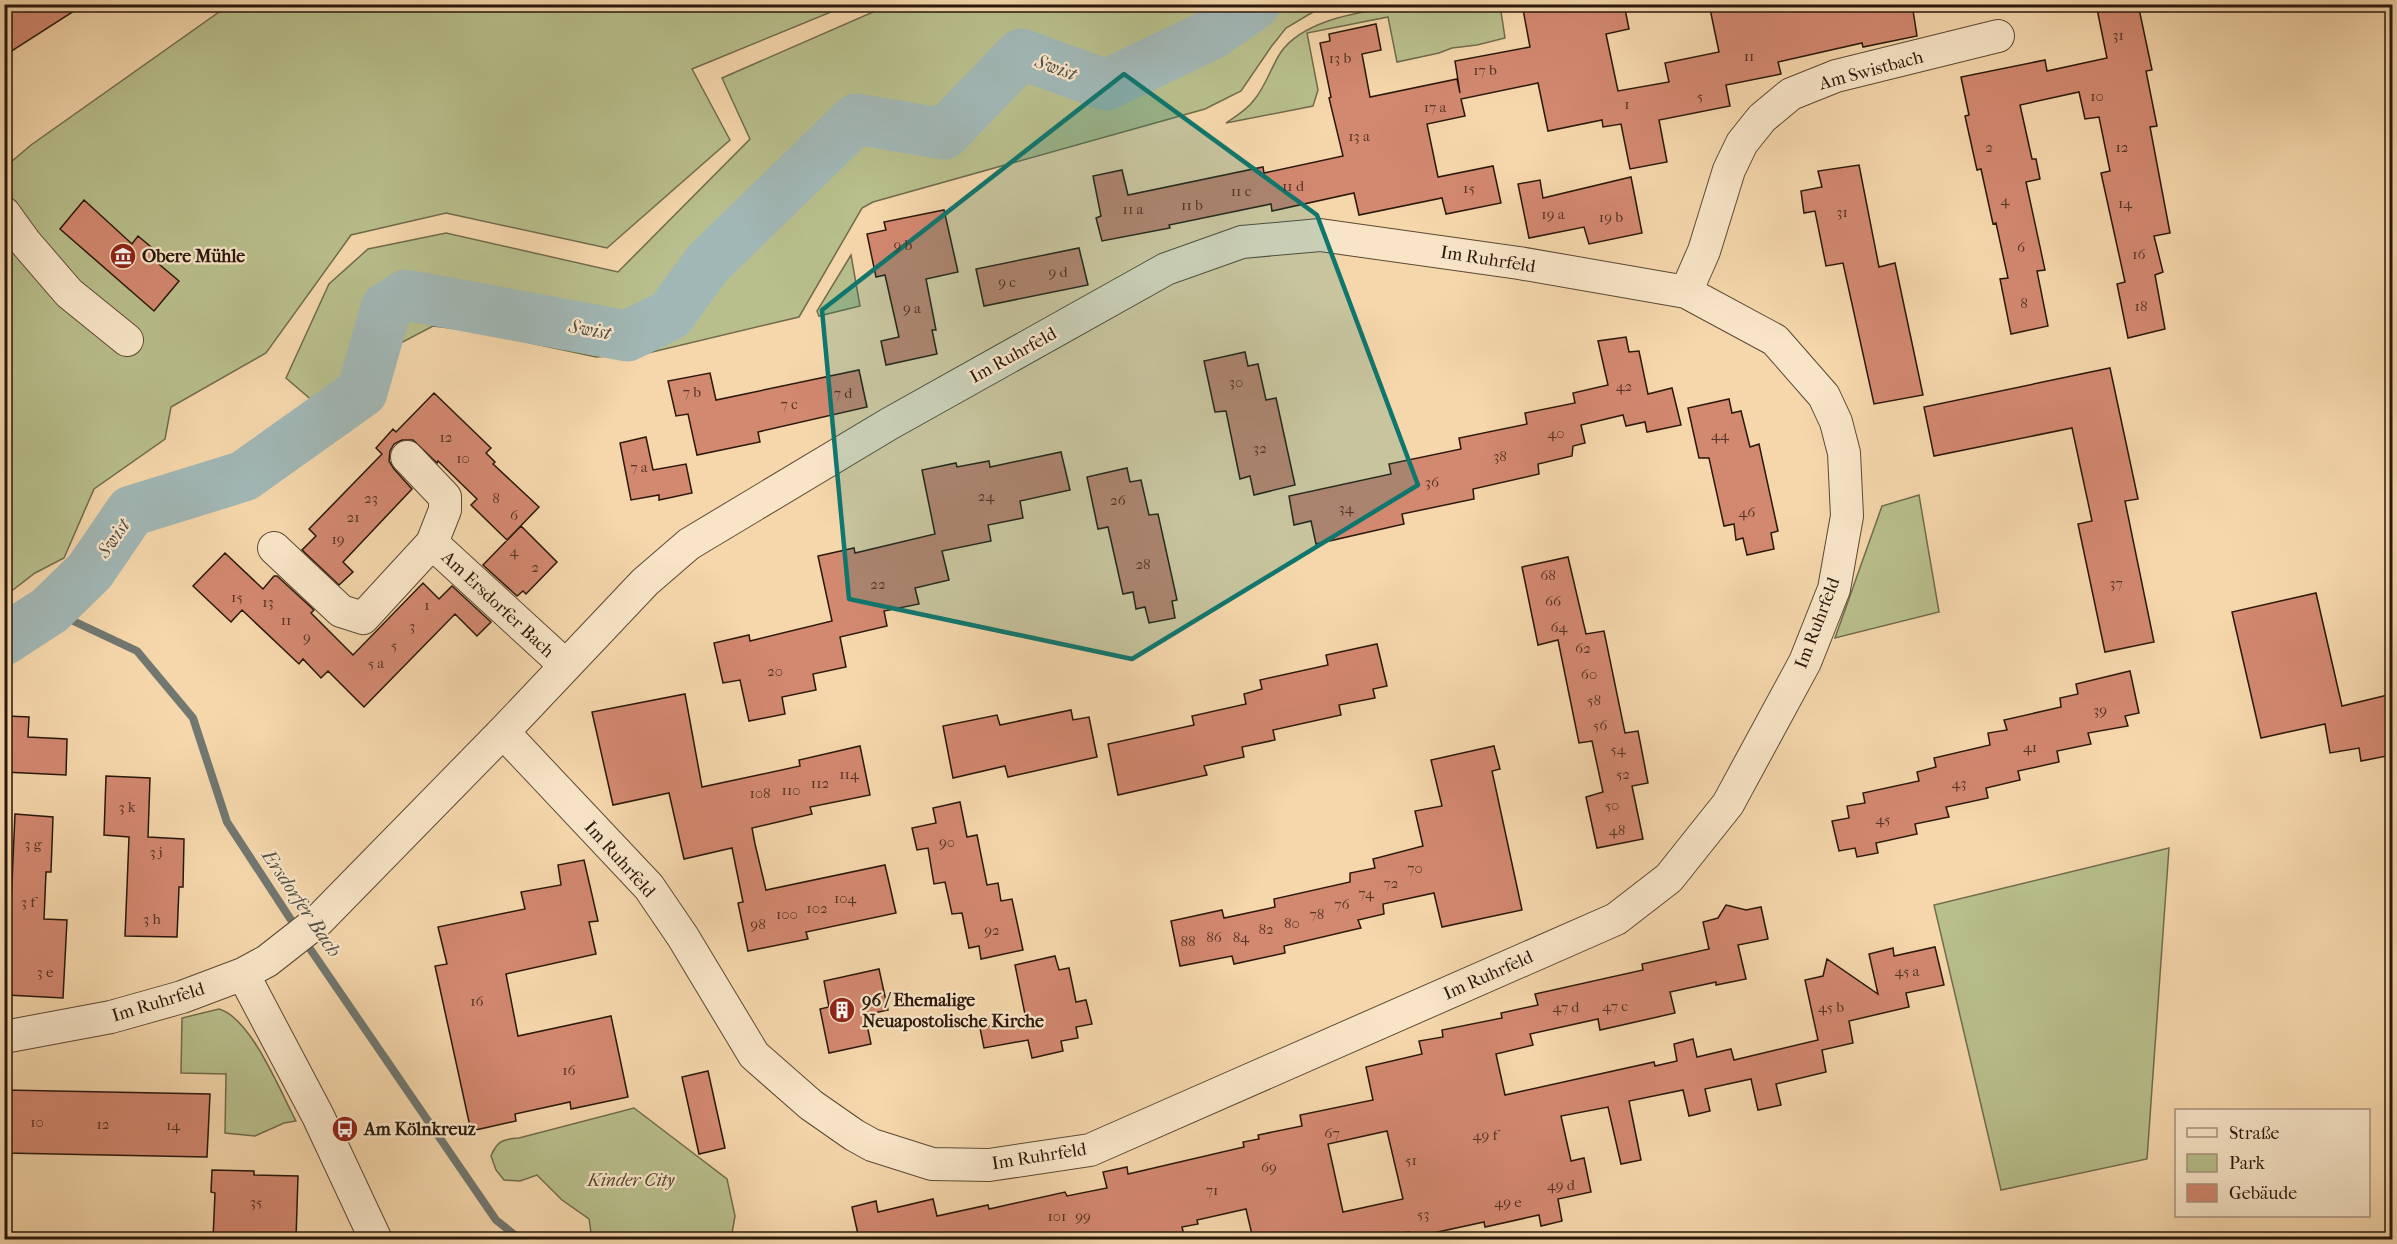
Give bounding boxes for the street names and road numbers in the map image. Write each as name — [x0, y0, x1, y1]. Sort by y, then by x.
street label: Am Swistbach — [1816, 46, 1926, 95]
street label: Im Ruhrfeld — [1439, 242, 1537, 277]
street label: Im Ruhrfeld — [966, 323, 1060, 388]
street label: Am Ersdorfer Bach — [436, 546, 558, 662]
street label: Im Ruhrfeld — [1791, 575, 1844, 672]
street label: Im Ruhrfeld — [580, 817, 660, 902]
street label: Im Ruhrfeld — [1440, 946, 1536, 1005]
street label: Im Ruhrfeld — [109, 978, 207, 1027]
street label: Im Ruhrfeld — [990, 1139, 1088, 1174]

